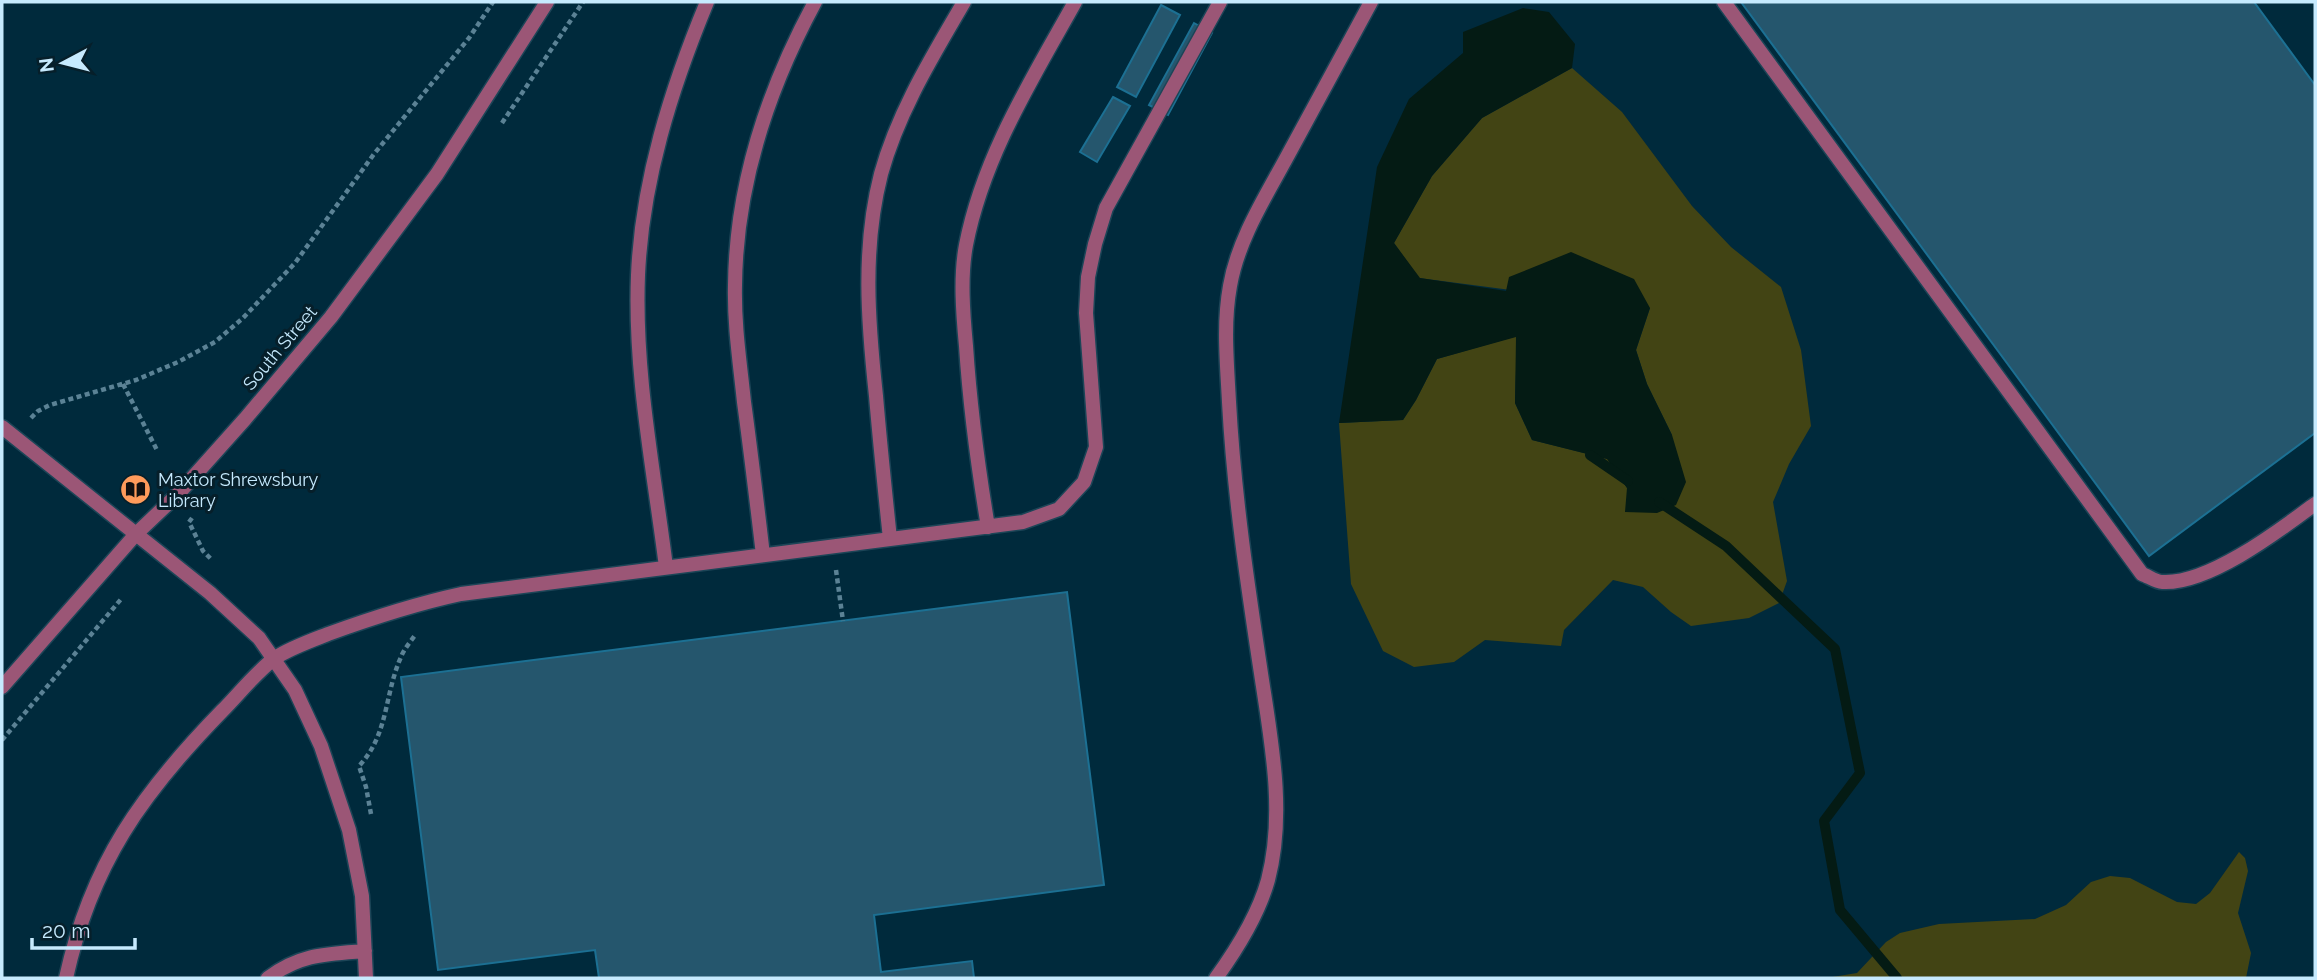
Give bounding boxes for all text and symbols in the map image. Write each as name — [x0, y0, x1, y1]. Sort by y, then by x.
north arrow — [28, 28, 98, 98]
text: N — [34, 57, 58, 74]
street label: South Street — [238, 301, 321, 394]
place label: Maxtor Shrewsbury Library — [158, 469, 319, 511]
library icon: Maxtor Shrewsbury Library — [118, 473, 152, 507]
scale bar — [32, 906, 135, 950]
text: 20 m — [42, 918, 90, 943]

